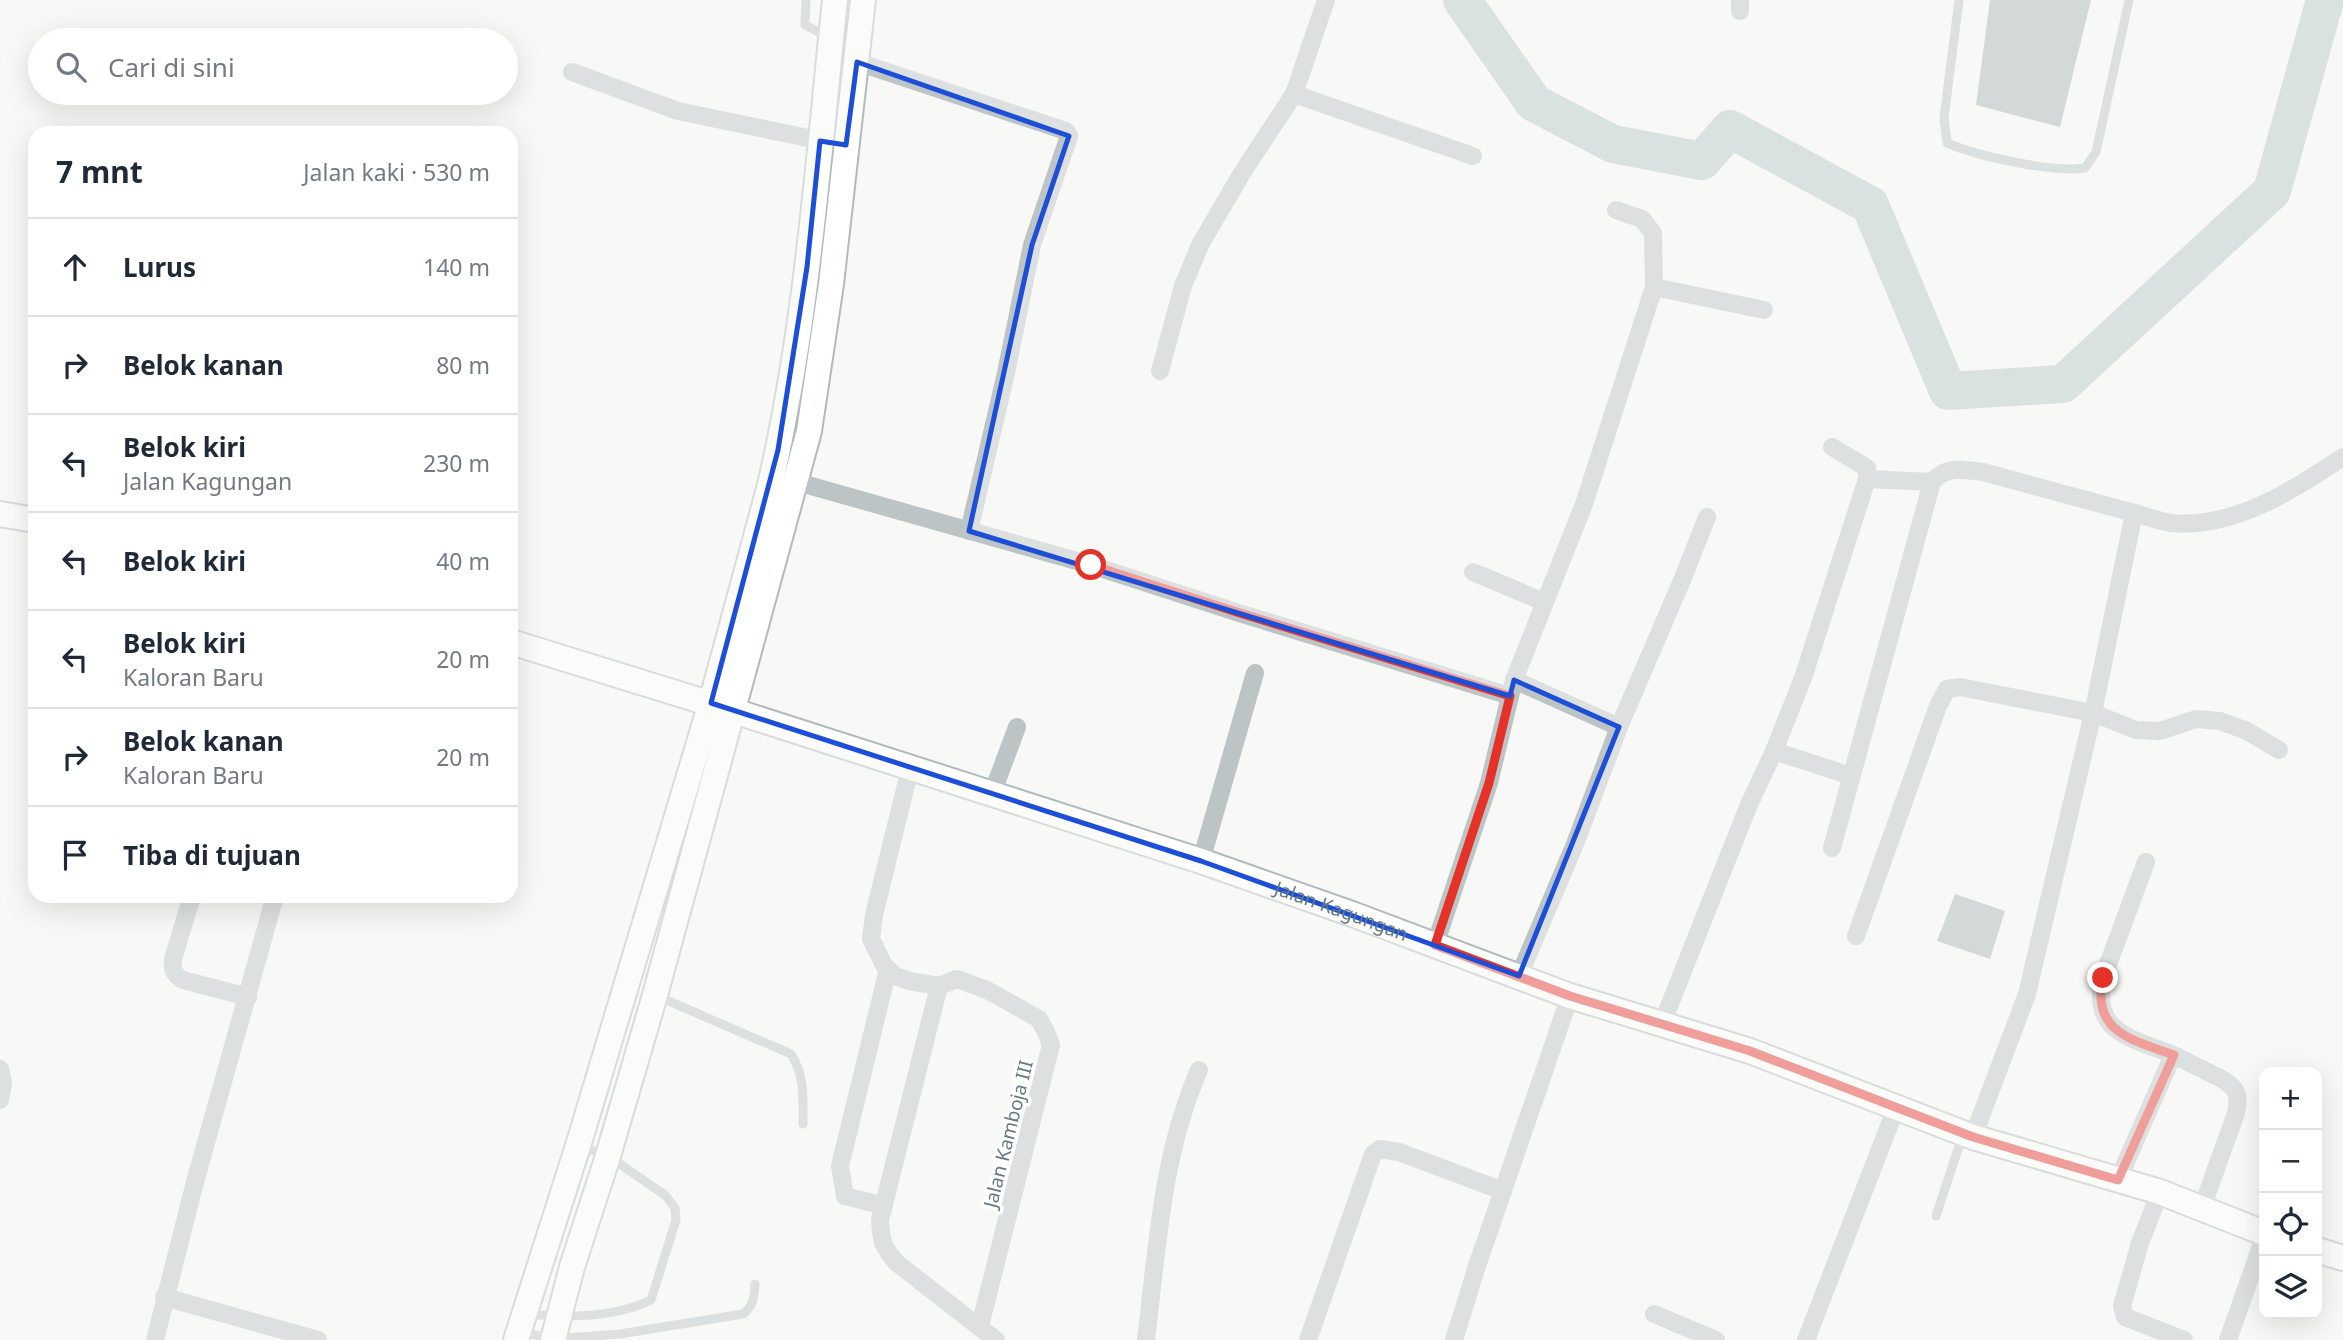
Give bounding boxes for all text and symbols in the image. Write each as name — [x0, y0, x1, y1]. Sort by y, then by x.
search box — [28, 28, 518, 105]
icon: search — [52, 48, 90, 86]
text: Cari di sini — [108, 49, 235, 85]
text: 7 mnt — [56, 151, 143, 192]
text: Jalan kaki · 530 m — [303, 156, 490, 188]
icon: ahead — [56, 248, 94, 286]
text: Lurus — [123, 249, 196, 285]
text: 140 m — [423, 251, 490, 283]
icon: right — [56, 346, 94, 384]
text: Belok kanan — [123, 347, 284, 383]
text: 80 m — [436, 349, 490, 381]
text: Belok kiri — [123, 429, 246, 465]
icon: left — [56, 444, 94, 482]
text: 230 m — [423, 447, 490, 479]
text: Jalan Kagungan — [123, 465, 292, 497]
icon: left — [56, 542, 94, 580]
text: Belok kiri — [123, 543, 246, 579]
text: 40 m — [436, 545, 490, 577]
route start — [1075, 549, 1106, 580]
text: Belok kiri — [123, 625, 246, 661]
icon: left — [56, 640, 94, 678]
text: 20 m — [436, 643, 490, 675]
text: Kaloran Baru — [123, 661, 264, 693]
text: Belok kanan — [123, 723, 284, 759]
icon: right — [56, 738, 94, 776]
text: 20 m — [436, 741, 490, 773]
text: Kaloran Baru — [123, 759, 264, 791]
icon: arrive — [56, 836, 94, 874]
text: Tiba di tujuan — [123, 837, 301, 873]
street label: Jalan Kagungan — [1269, 874, 1412, 947]
route end — [2087, 962, 2118, 993]
street label: Jalan Kamboja III — [977, 1057, 1039, 1212]
map controls — [2259, 1067, 2322, 1319]
button: + — [2259, 1067, 2322, 1130]
button: − — [2259, 1130, 2322, 1193]
button: locate — [2259, 1193, 2322, 1256]
button: layers — [2259, 1256, 2322, 1319]

